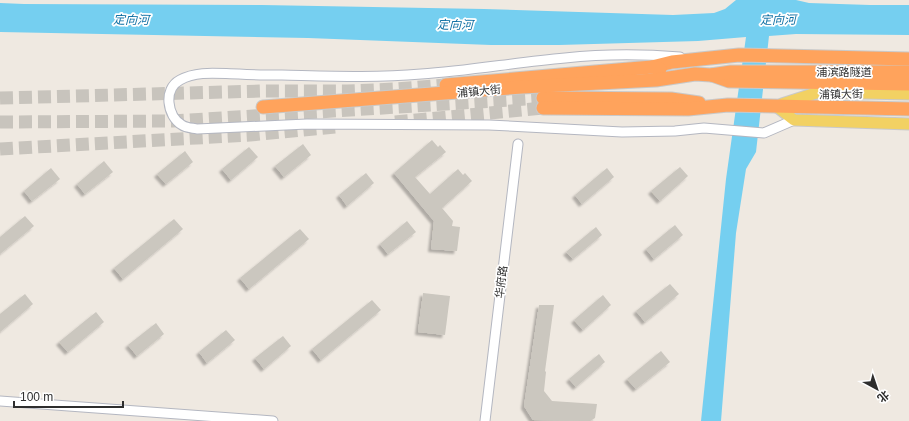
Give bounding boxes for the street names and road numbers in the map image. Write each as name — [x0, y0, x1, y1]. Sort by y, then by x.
street label: 浦滨路隧道 — [817, 66, 872, 78]
street label: 浦镇大街 — [457, 83, 501, 99]
street label: 浦镇大街 — [819, 88, 863, 100]
street label: 华府路 — [493, 265, 509, 299]

